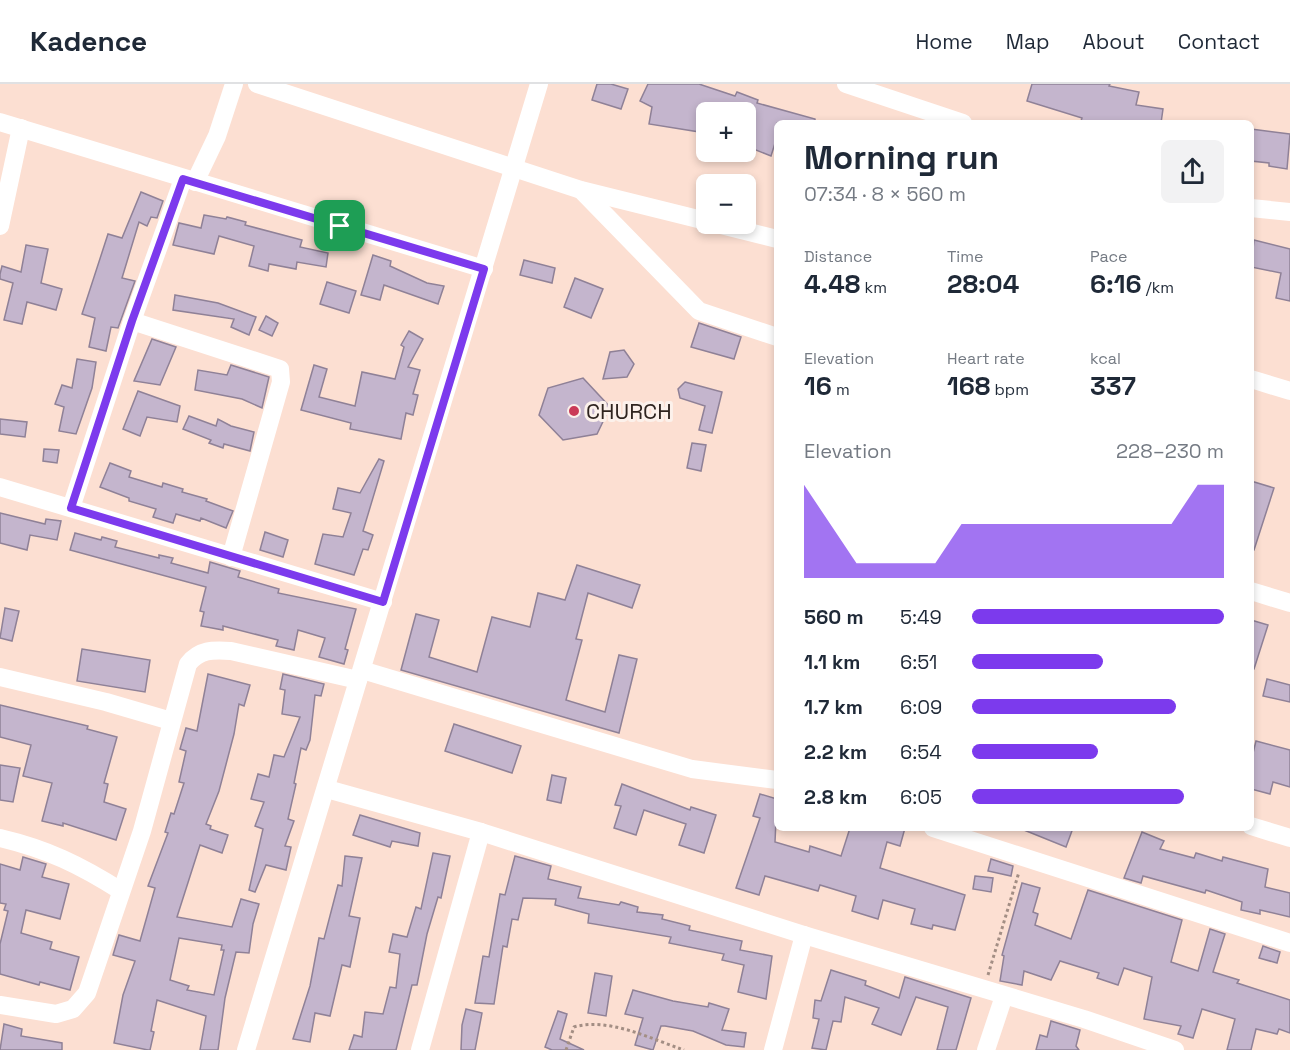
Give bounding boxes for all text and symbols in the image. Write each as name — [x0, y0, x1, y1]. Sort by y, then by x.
text: Kadence — [30, 23, 147, 59]
text: Home — [915, 28, 973, 55]
text: Map — [1006, 28, 1050, 55]
text: About — [1083, 28, 1145, 55]
text: Contact — [1178, 28, 1260, 55]
map controls — [696, 102, 756, 234]
button: + — [696, 102, 756, 162]
text: Morning run — [804, 137, 999, 179]
button: share — [1161, 140, 1224, 203]
button: − — [696, 174, 756, 234]
text: 07:34 · 8 × 560 m — [804, 181, 966, 207]
pin — [314, 200, 365, 251]
icon: arrive — [323, 209, 356, 242]
text: Distance — [804, 246, 872, 267]
text: Time — [947, 246, 983, 267]
text: Pace — [1090, 246, 1127, 267]
text: 4.48 — [804, 267, 860, 301]
text: 28:04 — [947, 267, 1019, 301]
text: 6:16 — [1090, 267, 1142, 301]
text: km — [860, 277, 887, 298]
text: /km — [1142, 277, 1174, 298]
text: Elevation — [804, 348, 874, 369]
text: Heart rate — [947, 348, 1025, 369]
text: kcal — [1090, 348, 1121, 369]
text: 16 — [804, 369, 832, 403]
text: 168 — [947, 369, 990, 403]
text: 337 — [1090, 369, 1136, 403]
text: m — [832, 379, 850, 400]
text: bpm — [990, 379, 1029, 400]
place label: CHURCH — [586, 397, 672, 425]
marker: CHURCH — [567, 404, 581, 418]
text: Elevation — [804, 438, 892, 464]
text: 228–230 m — [1116, 438, 1224, 464]
text: 560 m — [804, 604, 863, 630]
text: 5:49 — [900, 604, 942, 630]
text: 1.1 km — [804, 649, 860, 675]
text: 6:51 — [900, 649, 937, 675]
text: 1.7 km — [804, 694, 863, 720]
text: 6:09 — [900, 694, 942, 720]
text: 2.2 km — [804, 739, 867, 765]
text: 6:54 — [900, 739, 942, 765]
text: 2.8 km — [804, 784, 867, 810]
text: 6:05 — [900, 784, 942, 810]

